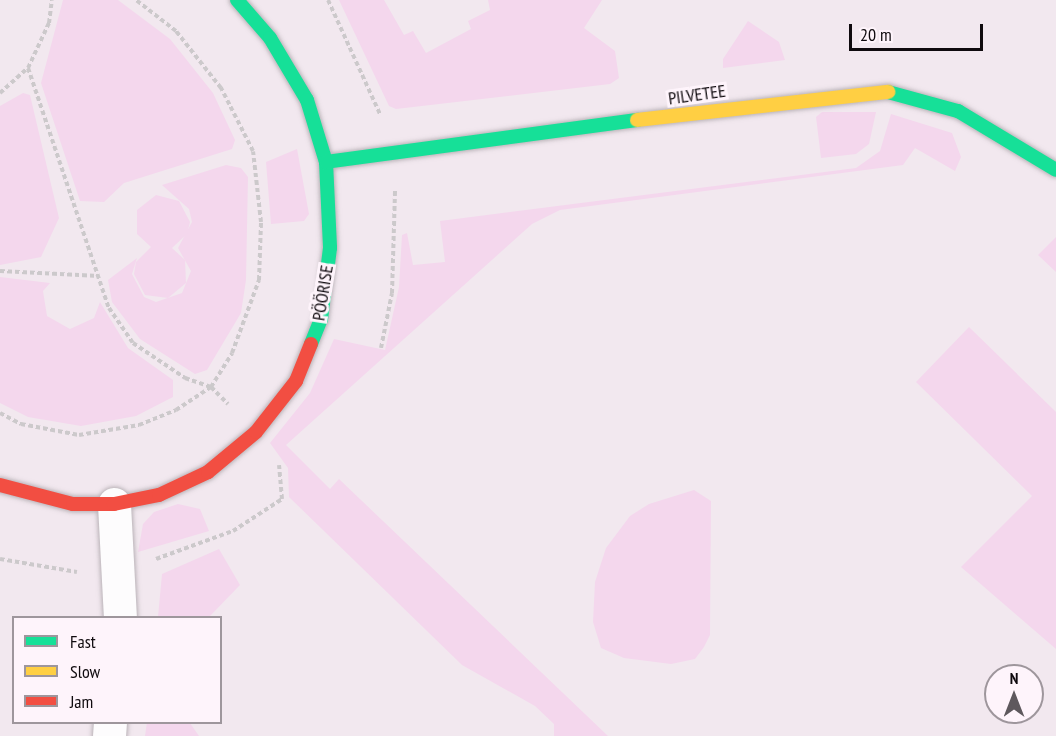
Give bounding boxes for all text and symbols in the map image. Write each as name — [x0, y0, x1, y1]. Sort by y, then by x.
scale bar — [852, 12, 986, 50]
text: 20 m — [860, 23, 892, 46]
street label: PILVETEE — [667, 80, 727, 110]
street label: PÖÖRISE — [308, 264, 338, 322]
legend — [12, 616, 222, 724]
text: Fast — [70, 630, 96, 653]
text: Slow — [70, 660, 100, 683]
north arrow — [984, 664, 1044, 724]
text: N — [1010, 668, 1018, 688]
text: Jam — [70, 690, 93, 713]

